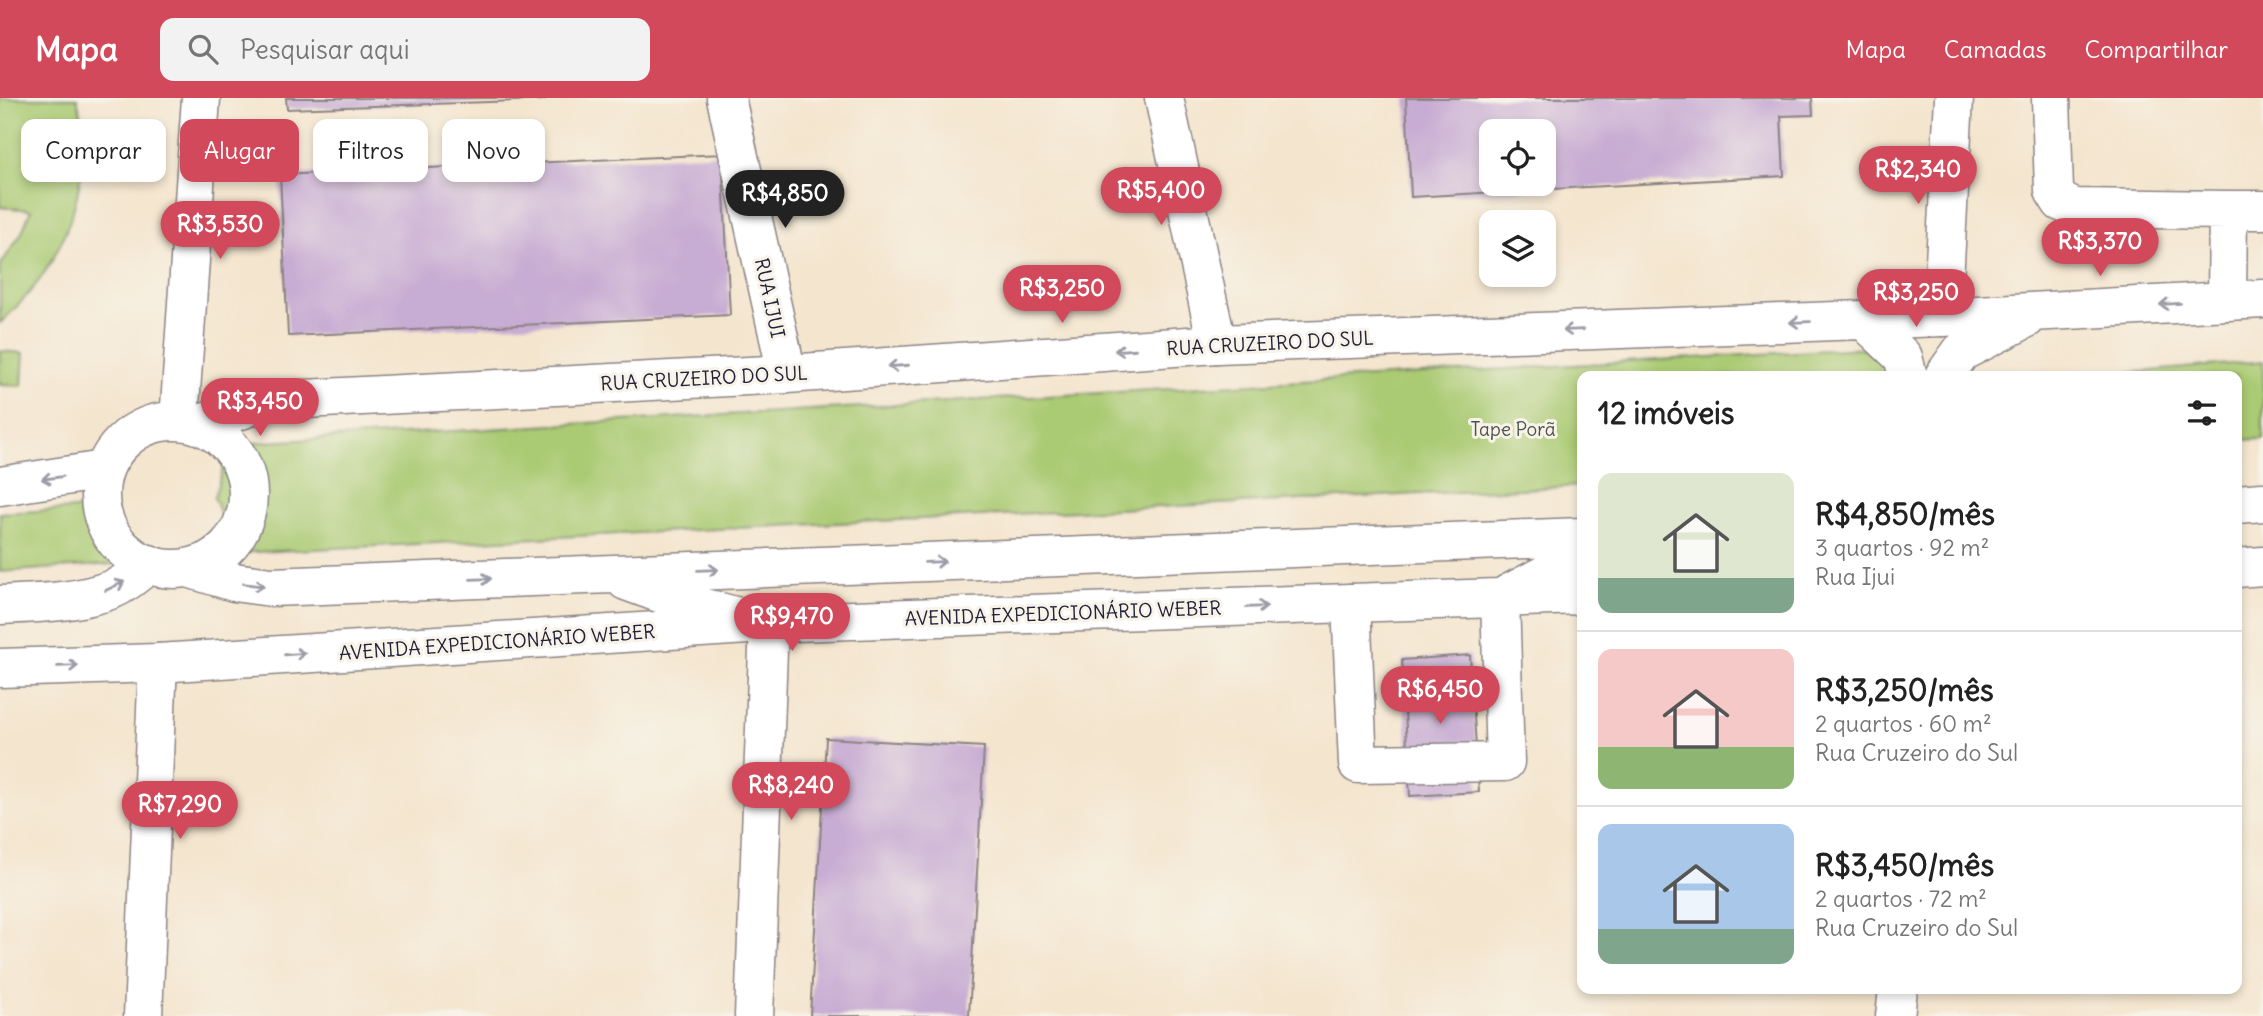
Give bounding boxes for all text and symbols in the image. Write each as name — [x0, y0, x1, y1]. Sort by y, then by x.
search box — [160, 18, 650, 81]
text: Mapa — [35, 28, 118, 70]
icon: search — [184, 30, 222, 68]
text: Pesquisar aqui — [240, 33, 410, 66]
text: Mapa — [1845, 34, 1906, 64]
text: Camadas — [1944, 34, 2047, 64]
text: Compartilhar — [2085, 34, 2228, 64]
chip: Comprar — [21, 119, 166, 182]
chip: Alugar — [180, 119, 299, 182]
chip: Filtros — [313, 119, 428, 182]
chip: Novo — [442, 119, 545, 182]
map controls — [1479, 119, 1556, 287]
button: locate — [1479, 119, 1556, 196]
pin: R$2,340 — [1853, 146, 1983, 206]
text: R$2,340 — [1875, 154, 1961, 183]
pin: R$5,400 — [1096, 167, 1226, 227]
pin: R$4,850 — [720, 170, 850, 230]
text: R$5,400 — [1117, 175, 1205, 204]
text: R$4,850 — [741, 178, 829, 207]
pin: R$3,530 — [155, 202, 285, 261]
text: R$3,530 — [177, 209, 263, 238]
button: layers — [1479, 210, 1556, 287]
pin: R$3,370 — [2035, 218, 2165, 278]
text: R$3,370 — [2058, 226, 2142, 255]
street label: RUA IJUI — [750, 256, 790, 340]
pin: R$3,250 — [997, 266, 1127, 325]
pin: R$3,250 — [1851, 270, 1981, 329]
text: R$3,250 — [1019, 273, 1105, 302]
text: R$3,250 — [1873, 277, 1959, 306]
one-way arrow — [2159, 298, 2182, 311]
one-way arrow — [1789, 315, 1812, 328]
one-way arrow — [1561, 324, 1584, 337]
street label: RUA CRUZEIRO DO SUL — [1166, 326, 1374, 360]
one-way arrow — [1114, 344, 1137, 357]
one-way arrow — [887, 360, 910, 373]
street label: RUA CRUZEIRO DO SUL — [600, 361, 808, 395]
pin: R$3,450 — [195, 378, 325, 438]
text: R$3,450 — [217, 386, 303, 415]
text: 12 imóveis — [1598, 394, 1734, 432]
icon: filters — [2183, 394, 2221, 432]
park label: Tape Porã — [1470, 417, 1556, 441]
one-way arrow — [41, 472, 64, 485]
text: R$4,850/mês — [1815, 495, 1995, 533]
icon: home — [1654, 501, 1738, 585]
text: 3 quartos · 92 m² — [1815, 533, 1989, 562]
one-way arrow — [924, 555, 947, 568]
text: Rua Ijui — [1815, 562, 1895, 591]
one-way arrow — [696, 564, 719, 577]
one-way arrow — [469, 573, 492, 586]
one-way arrow — [242, 578, 264, 591]
one-way arrow — [104, 579, 124, 593]
pin: R$9,470 — [727, 594, 857, 653]
street label: AVENIDA EXPEDICIONÁRIO WEBER — [904, 595, 1222, 631]
one-way arrow — [1245, 600, 1268, 613]
text: R$9,470 — [750, 601, 834, 630]
street label: AVENIDA EXPEDICIONÁRIO WEBER — [338, 619, 656, 665]
one-way arrow — [284, 648, 307, 661]
one-way arrow — [56, 659, 79, 673]
pin: R$6,450 — [1375, 666, 1505, 726]
text: R$3,250/mês — [1815, 671, 1994, 709]
text: R$6,450 — [1397, 674, 1483, 703]
icon: home — [1654, 677, 1738, 761]
text: 2 quartos · 60 m² — [1815, 709, 1992, 738]
text: Rua Cruzeiro do Sul — [1815, 738, 2018, 767]
pin: R$8,240 — [726, 762, 856, 822]
text: R$8,240 — [748, 770, 834, 799]
pin: R$7,290 — [115, 782, 245, 841]
text: R$7,290 — [138, 789, 222, 818]
text: R$3,450/mês — [1815, 846, 1994, 884]
icon: home — [1654, 852, 1738, 936]
text: 2 quartos · 72 m² — [1815, 884, 1987, 913]
text: Rua Cruzeiro do Sul — [1815, 913, 2018, 942]

